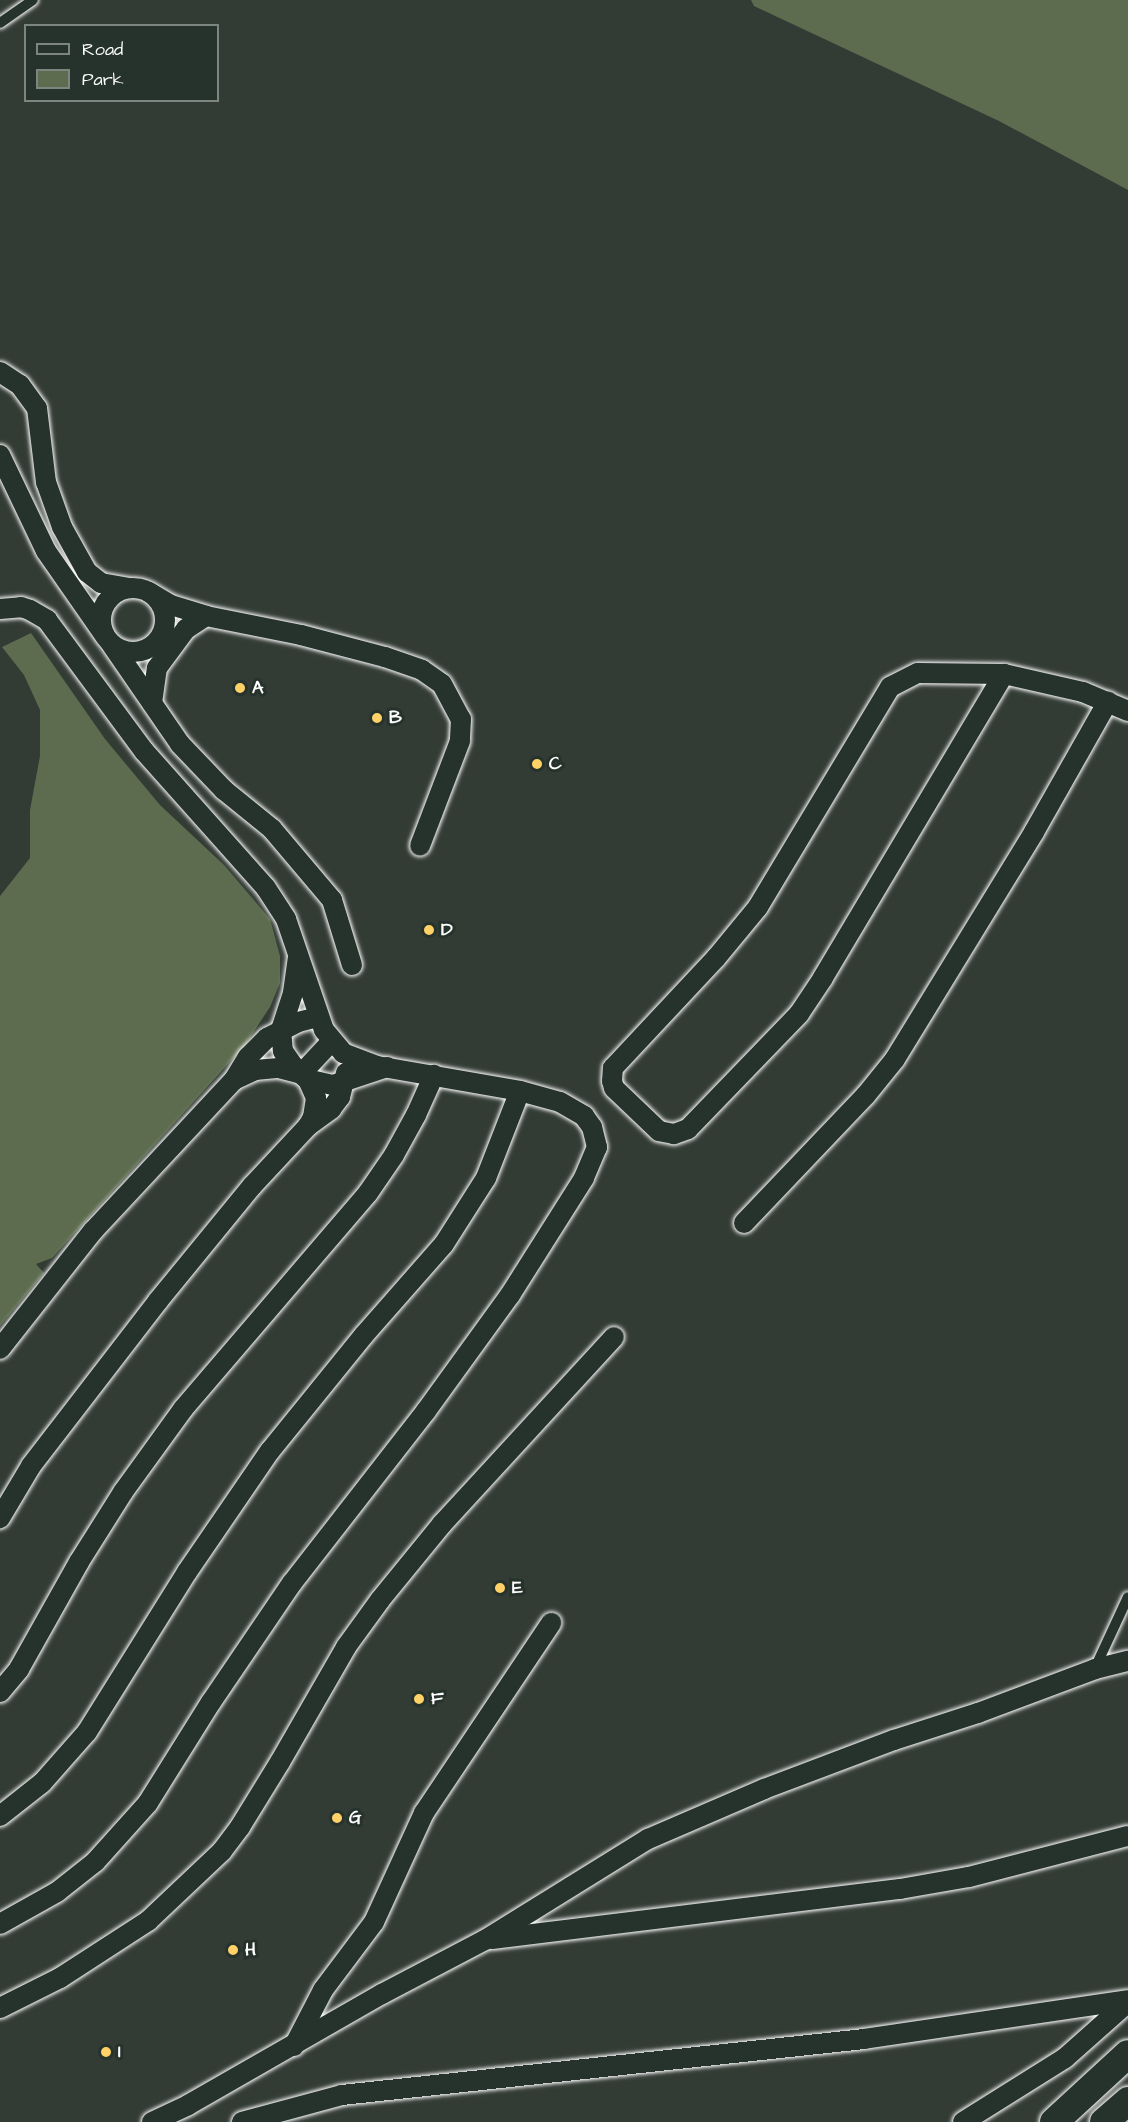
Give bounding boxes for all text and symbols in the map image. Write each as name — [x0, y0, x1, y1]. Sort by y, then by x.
legend — [24, 24, 219, 102]
text: Road — [82, 37, 123, 62]
text: Park — [82, 67, 124, 92]
place label: A — [252, 677, 264, 699]
marker: A — [233, 681, 247, 695]
place label: B — [389, 707, 402, 729]
marker: B — [370, 711, 384, 725]
place label: C — [549, 753, 562, 775]
marker: C — [530, 757, 544, 771]
place label: D — [441, 919, 453, 941]
marker: D — [422, 923, 436, 937]
place label: E — [512, 1577, 523, 1599]
marker: E — [493, 1581, 507, 1595]
place label: F — [431, 1688, 443, 1710]
marker: F — [412, 1692, 426, 1706]
place label: G — [349, 1807, 361, 1829]
marker: G — [330, 1811, 344, 1825]
place label: H — [245, 1939, 256, 1961]
marker: H — [226, 1943, 240, 1957]
place label: I — [118, 2041, 121, 2063]
marker: I — [99, 2045, 113, 2059]

